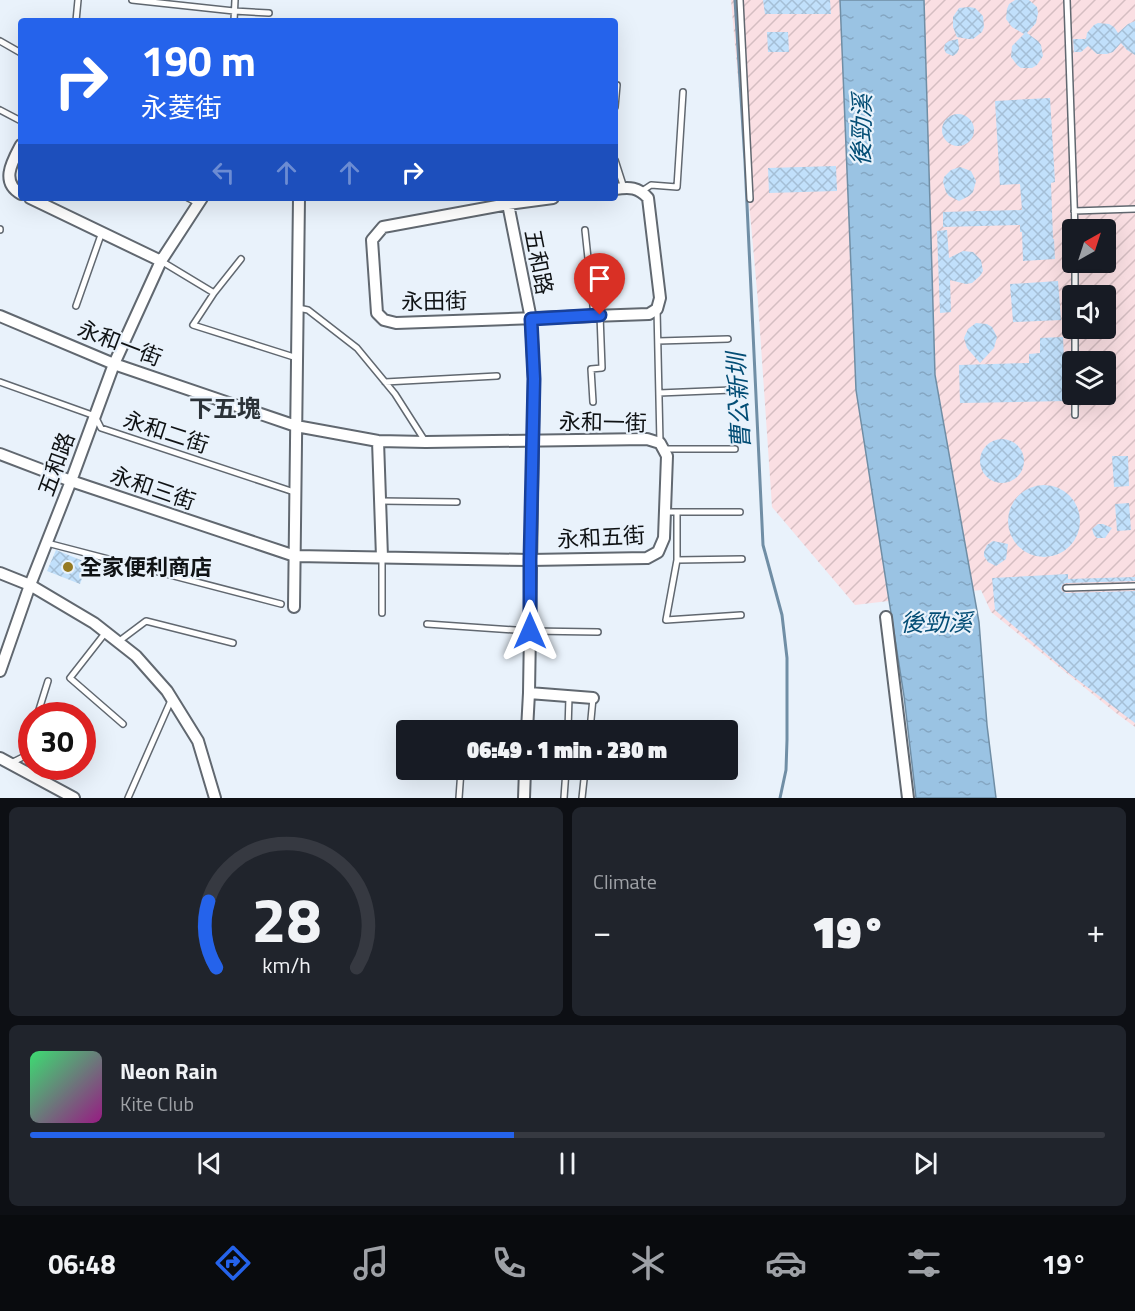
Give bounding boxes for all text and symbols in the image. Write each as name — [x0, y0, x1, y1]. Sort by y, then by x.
text: 190 m — [141, 28, 256, 92]
icon: right — [42, 42, 120, 120]
text: 永菱街 — [141, 86, 222, 127]
water label: 後勁溪 — [842, 91, 880, 166]
icon: left — [207, 156, 240, 189]
icon: ahead — [270, 156, 303, 189]
icon: ahead — [333, 156, 366, 189]
icon: right — [396, 156, 429, 189]
north arrow — [1062, 219, 1116, 273]
map controls — [1062, 219, 1116, 405]
street label: 五和路 — [516, 226, 562, 298]
pin — [574, 253, 625, 315]
icon: arrive — [583, 262, 616, 295]
street label: 永田街 — [401, 283, 467, 319]
button: sound — [1062, 285, 1116, 339]
street label: 永和一街 — [73, 311, 167, 375]
water label: 曹公新圳 — [717, 349, 758, 450]
button: layers — [1062, 351, 1116, 405]
district label: 下五塊 — [189, 390, 261, 426]
street label: 永和二街 — [119, 402, 213, 462]
street label: 永和一街 — [559, 404, 647, 440]
street label: 五和路 — [29, 427, 83, 501]
street label: 永和三街 — [106, 458, 200, 518]
street label: 永和五街 — [556, 518, 646, 556]
place label: 全家便利商店 — [80, 550, 212, 584]
marker: 全家便利商店 — [61, 560, 75, 574]
position arrow — [498, 599, 562, 663]
water label: 後勁溪 — [900, 604, 975, 640]
speed limit sign: 30 — [18, 702, 96, 780]
text: 06:49 · 1 min · 230 m — [467, 733, 667, 767]
text: Climate — [593, 866, 657, 897]
text: 28 — [251, 871, 321, 966]
text: 19° — [812, 897, 886, 965]
text: − — [593, 906, 611, 956]
text: + — [1087, 906, 1105, 956]
text: km/h — [262, 950, 310, 982]
text: Neon Rain — [120, 1054, 218, 1088]
text: Kite Club — [120, 1088, 194, 1119]
icon: previous — [193, 1147, 226, 1180]
icon: pause — [551, 1147, 584, 1180]
icon: next — [909, 1147, 942, 1180]
icon: directions — [212, 1242, 254, 1284]
icon: music — [350, 1242, 392, 1284]
icon: phone — [488, 1242, 530, 1284]
icon: climate — [627, 1242, 669, 1284]
icon: car — [765, 1242, 807, 1284]
icon: filters — [903, 1242, 945, 1284]
text: 06:48 — [48, 1243, 116, 1284]
text: 19° — [1041, 1243, 1087, 1284]

